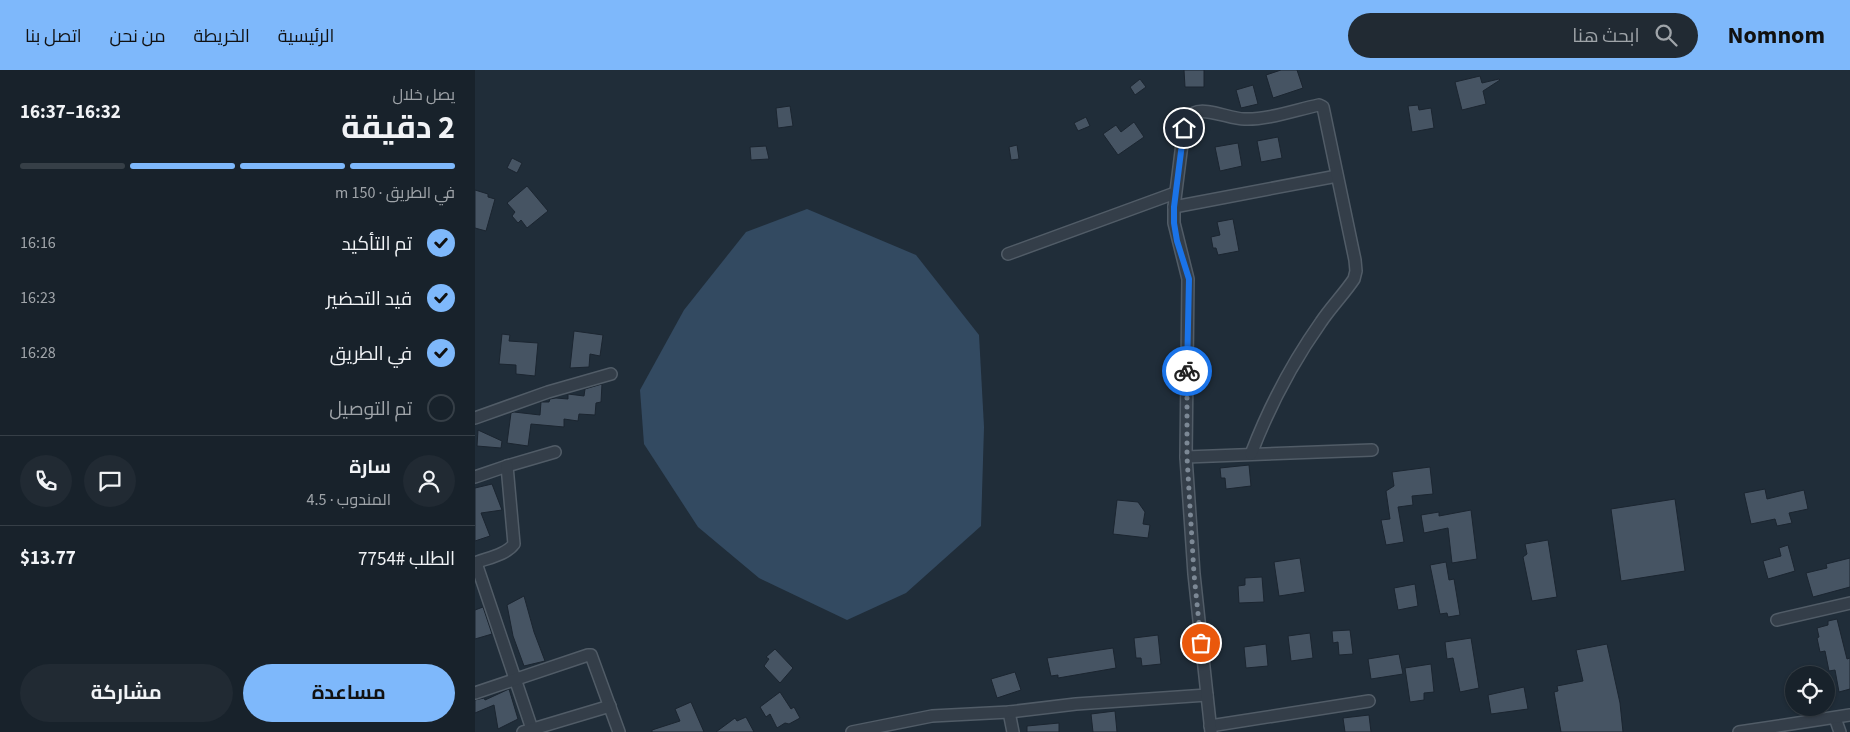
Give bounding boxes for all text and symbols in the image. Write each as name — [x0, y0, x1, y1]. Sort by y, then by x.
search box — [1348, 13, 1698, 58]
text: Nomnom — [1728, 18, 1825, 53]
icon: search — [1652, 21, 1680, 49]
text: ابحث هنا — [1572, 23, 1640, 50]
text: اتصل بنا — [25, 24, 82, 49]
text: من نحن — [110, 24, 166, 49]
text: الخريطة — [194, 24, 250, 49]
text: الرئيسية — [278, 24, 334, 49]
text: يصل خلال — [392, 84, 455, 106]
text: 16:32–16:37 — [20, 99, 121, 126]
text: 2 دقيقة — [341, 105, 455, 151]
pin — [1163, 107, 1205, 149]
icon: home — [1170, 114, 1198, 142]
text: في الطريق · 150 m — [335, 182, 455, 204]
icon: check — [427, 229, 455, 257]
text: تم التأكيد — [341, 231, 412, 258]
text: 16:16 — [20, 232, 56, 254]
icon: check — [427, 284, 455, 312]
text: قيد التحضير — [326, 286, 412, 313]
text: 16:23 — [20, 287, 56, 309]
icon: check — [427, 339, 455, 367]
text: في الطريق — [330, 341, 412, 368]
text: 16:28 — [20, 342, 56, 364]
courier — [1162, 346, 1212, 396]
icon: bike — [1173, 357, 1201, 385]
text: تم التوصيل — [329, 396, 412, 423]
text: سارة — [349, 454, 391, 481]
button: phone — [20, 455, 72, 507]
button: chat — [84, 455, 136, 507]
button: person — [403, 455, 455, 507]
text: المندوب · 4.5 — [307, 489, 391, 511]
text: $13.77 — [20, 545, 76, 572]
text: الطلب #7754 — [358, 546, 455, 573]
pin — [1180, 622, 1222, 664]
icon: bag — [1187, 629, 1215, 657]
button: مشاركة — [20, 664, 233, 722]
button: مساعدة — [243, 664, 455, 722]
map controls — [1785, 666, 1835, 716]
button: locate — [1785, 666, 1835, 716]

